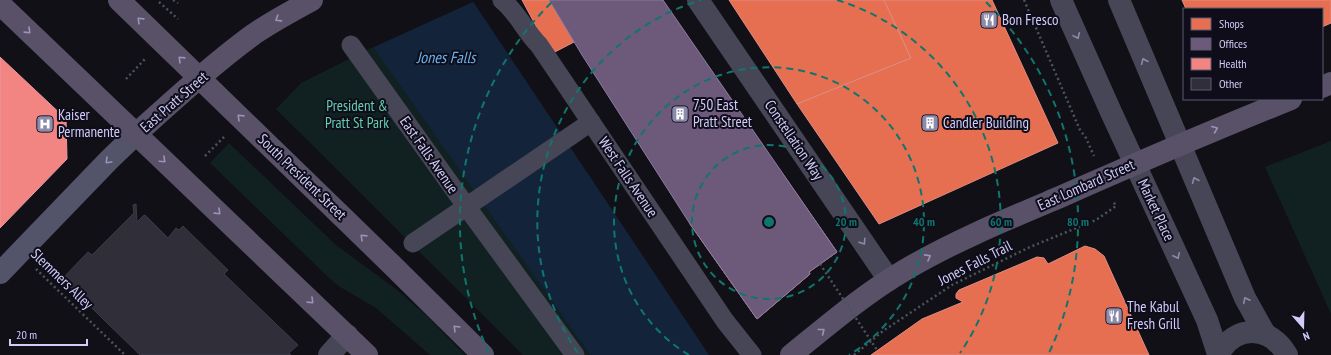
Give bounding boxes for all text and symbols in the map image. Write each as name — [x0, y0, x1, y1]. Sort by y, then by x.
legend — [1183, 8, 1323, 100]
restaurant icon: Bon Fresco — [979, 10, 999, 30]
place label: Bon Fresco — [1002, 10, 1058, 29]
one-way arrow — [275, 14, 282, 22]
text: Shops — [1219, 16, 1244, 31]
one-way arrow — [137, 17, 145, 25]
one-way arrow — [23, 26, 31, 34]
one-way arrow — [1072, 31, 1080, 39]
text: Offices — [1219, 36, 1247, 51]
water label: Jones Falls — [415, 47, 477, 67]
one-way arrow — [178, 56, 186, 64]
text: Health — [1219, 56, 1247, 71]
one-way arrow — [1141, 57, 1149, 64]
street label: East Pratt Street — [136, 67, 212, 136]
text: Other — [1219, 76, 1243, 91]
place label: 750 East Pratt Street — [693, 95, 752, 131]
park label: President & Pratt St Park — [325, 96, 389, 132]
street label: Constellation Way — [761, 96, 828, 184]
building icon: 750 East Pratt Street — [670, 104, 690, 124]
place label: Kaiser Permanente — [58, 105, 120, 141]
street label: East Falls Avenue — [396, 112, 463, 197]
building icon: Candler Building — [920, 113, 940, 133]
place label: Candler Building — [943, 113, 1029, 132]
hospital icon: Kaiser Permanente — [35, 114, 55, 134]
one-way arrow — [237, 114, 245, 122]
one-way arrow — [1212, 125, 1219, 133]
street label: South President Street — [254, 130, 351, 224]
street label: West Falls Avenue — [595, 133, 662, 221]
one-way arrow — [158, 155, 166, 162]
street label: East Lombard Street — [1034, 155, 1137, 214]
one-way arrow — [105, 156, 113, 164]
street label: Market Place — [1134, 176, 1179, 244]
one-way arrow — [1192, 177, 1200, 185]
one-way arrow — [213, 207, 221, 215]
text: 20 m — [835, 214, 857, 229]
text: 40 m — [913, 214, 935, 229]
text: 60 m — [990, 214, 1012, 229]
text: 80 m — [1067, 214, 1089, 229]
centre of rings — [762, 215, 776, 229]
one-way arrow — [360, 234, 368, 241]
street label: Jones Falls Trail — [934, 236, 1015, 290]
one-way arrow — [859, 238, 866, 245]
street label: Slemmers Alley — [27, 244, 98, 313]
one-way arrow — [1172, 252, 1180, 259]
one-way arrow — [924, 254, 932, 262]
one-way arrow — [306, 296, 314, 304]
place label: The Kabul Fresh Grill — [1127, 297, 1181, 333]
one-way arrow — [1244, 297, 1251, 304]
restaurant icon: The Kabul Fresh Grill — [1104, 306, 1124, 326]
north arrow — [1283, 307, 1323, 347]
scale bar — [10, 321, 87, 347]
one-way arrow — [453, 325, 461, 332]
text: 20 m — [16, 327, 37, 342]
one-way arrow — [817, 328, 824, 335]
text: N — [1301, 329, 1312, 344]

